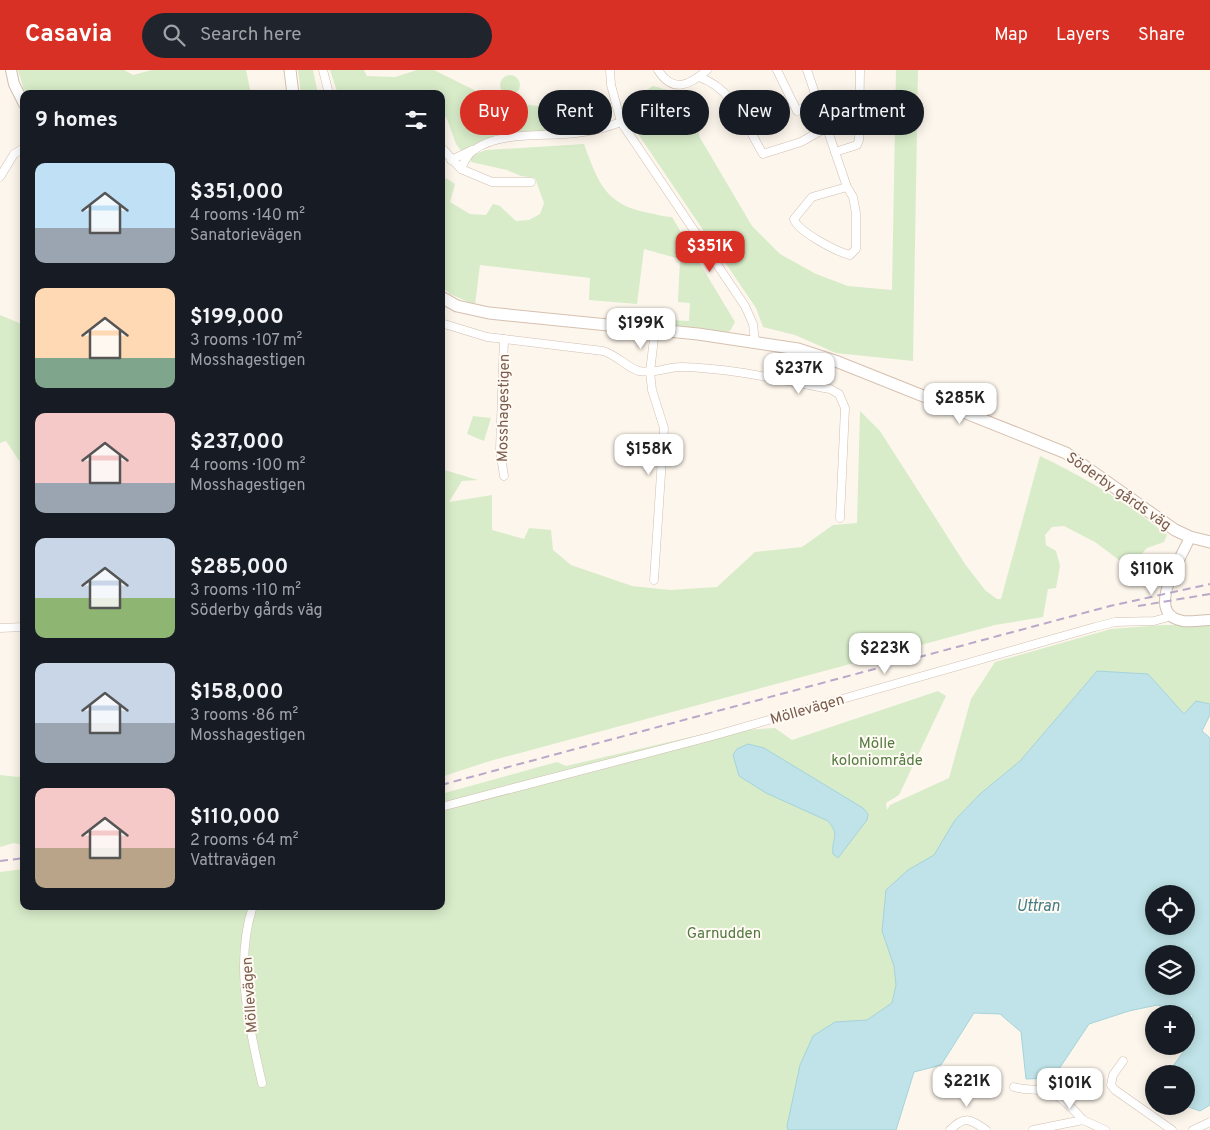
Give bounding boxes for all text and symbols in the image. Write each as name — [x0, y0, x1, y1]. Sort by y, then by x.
search box — [142, 13, 492, 58]
text: Casavia — [25, 20, 112, 50]
icon: search — [160, 21, 188, 49]
text: Search here — [200, 23, 302, 47]
text: Map — [994, 24, 1028, 47]
text: Layers — [1056, 24, 1110, 47]
text: Share — [1138, 24, 1185, 47]
chip: Buy — [460, 90, 528, 135]
chip: Rent — [538, 90, 612, 135]
chip: Filters — [622, 90, 709, 135]
chip: New — [719, 90, 790, 135]
chip: Apartment — [800, 90, 924, 135]
icon: filters — [402, 106, 430, 134]
text: 9 homes — [35, 107, 118, 134]
text: $351,000 — [190, 179, 284, 206]
icon: home — [75, 183, 135, 243]
text: 4 rooms · 140 m² — [190, 206, 305, 226]
text: Sanatorievägen — [190, 226, 302, 246]
pin: $351K — [675, 230, 745, 273]
text: $351K — [687, 237, 733, 257]
text: $199,000 — [190, 304, 284, 331]
icon: home — [75, 308, 135, 368]
pin: $199K — [606, 308, 676, 350]
text: $199K — [617, 314, 665, 334]
text: 3 rooms · 107 m² — [190, 331, 302, 351]
text: Mosshagestigen — [190, 351, 306, 371]
pin: $237K — [764, 352, 834, 395]
street label: Mosshagestigen — [494, 354, 515, 462]
text: $237K — [775, 359, 823, 379]
pin: $285K — [925, 382, 995, 425]
text: $285K — [935, 389, 985, 409]
text: $237,000 — [190, 429, 284, 456]
icon: home — [75, 433, 135, 493]
pin: $158K — [614, 434, 684, 476]
text: $158K — [625, 440, 673, 460]
street label: Söderby gårds väg — [1062, 449, 1175, 536]
text: 4 rooms · 100 m² — [190, 456, 306, 476]
text: Mosshagestigen — [190, 476, 306, 496]
text: $285,000 — [190, 554, 288, 581]
pin: $110K — [1117, 554, 1187, 596]
icon: home — [75, 558, 135, 618]
text: $110K — [1130, 560, 1174, 580]
text: 3 rooms · 110 m² — [190, 581, 301, 601]
text: Söderby gårds väg — [190, 601, 323, 621]
pin: $223K — [850, 632, 920, 675]
text: $223K — [860, 639, 910, 659]
text: $158,000 — [190, 679, 283, 706]
icon: home — [75, 683, 135, 743]
street label: Möllevägen — [768, 691, 847, 730]
text: 3 rooms · 86 m² — [190, 706, 298, 726]
text: Mosshagestigen — [190, 726, 306, 746]
park label: Mölle koloniområde — [831, 735, 923, 771]
text: $110,000 — [190, 804, 280, 831]
icon: home — [75, 808, 135, 868]
text: 2 rooms · 64 m² — [190, 831, 299, 851]
text: Vattravägen — [190, 851, 276, 871]
map controls — [1145, 885, 1195, 1115]
button: locate — [1145, 885, 1195, 935]
water label: Uttran — [1016, 897, 1060, 917]
park label: Garnudden — [687, 925, 761, 944]
button: layers — [1145, 945, 1195, 995]
street label: Möllevägen — [238, 956, 263, 1034]
button: + — [1145, 1005, 1195, 1055]
button: − — [1145, 1065, 1195, 1115]
pin: $221K — [932, 1066, 1002, 1108]
pin: $101K — [1035, 1068, 1105, 1110]
text: $221K — [944, 1072, 990, 1092]
text: $101K — [1048, 1074, 1092, 1094]

